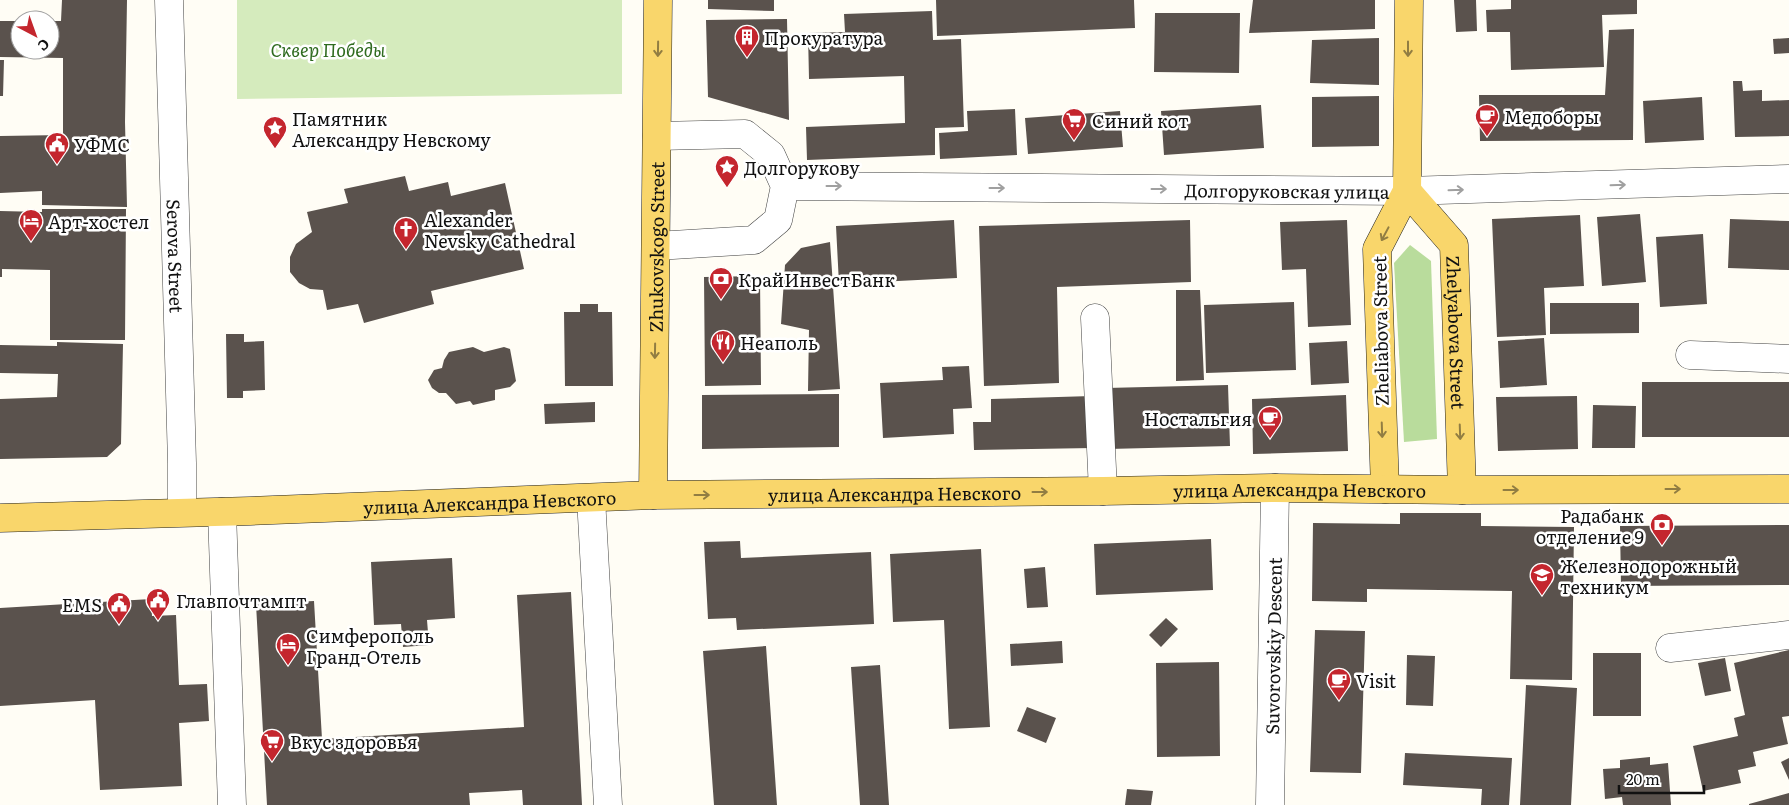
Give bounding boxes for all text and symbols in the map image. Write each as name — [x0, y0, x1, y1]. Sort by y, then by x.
north arrow — [10, 10, 60, 60]
building icon: Прокуратура — [734, 24, 760, 58]
place label: Прокуратура — [764, 24, 884, 51]
text: С — [34, 35, 55, 56]
park label: Сквер Победы — [270, 36, 386, 63]
one-way arrow — [653, 40, 663, 56]
one-way arrow — [1403, 40, 1413, 56]
cafe icon: Медоборы — [1474, 103, 1500, 137]
place label: Медоборы — [1504, 103, 1599, 130]
place label: Памятник Александру Невскому — [292, 105, 491, 153]
supermarket icon: Синий кот — [1061, 107, 1087, 141]
place label: Синий кот — [1092, 107, 1189, 134]
place icon: Памятник Александру Невскому — [262, 115, 288, 149]
public building icon: УФМС — [44, 131, 70, 165]
place label: УФМС — [74, 131, 130, 158]
place icon: Долгорукову — [714, 154, 740, 188]
place label: Долгорукову — [744, 154, 860, 181]
street label: Zhukovskogo Street — [641, 161, 670, 333]
street label: Долгоруковская улица — [1184, 176, 1390, 204]
one-way arrow — [1610, 180, 1626, 189]
one-way arrow — [826, 181, 842, 191]
one-way arrow — [988, 183, 1004, 193]
one-way arrow — [1150, 184, 1167, 194]
one-way arrow — [1448, 185, 1464, 194]
street label: Serova Street — [161, 199, 191, 314]
place label: Alexander Nevsky Cathedral — [424, 206, 576, 254]
hotel icon: Арт-хостел — [18, 208, 44, 242]
place label: Арт-хостел — [48, 208, 149, 235]
church icon: Alexander Nevsky Cathedral — [393, 216, 419, 250]
one-way arrow — [1380, 227, 1390, 242]
street label: Zheliabova Street — [1365, 255, 1395, 406]
street label: Zhelyabova Street — [1441, 255, 1473, 410]
bank icon: КрайИнвестБанк — [708, 266, 734, 300]
place label: КрайИнвестБанк — [738, 266, 895, 293]
restaurant icon: Неаполь — [710, 329, 736, 363]
place label: Неаполь — [740, 329, 818, 356]
one-way arrow — [650, 342, 660, 359]
place label: Ностальгия — [1144, 405, 1252, 432]
cafe icon: Ностальгия — [1257, 405, 1283, 439]
one-way arrow — [1378, 422, 1387, 438]
one-way arrow — [1455, 424, 1464, 440]
street label: улица Александра Невского — [1173, 474, 1426, 503]
street label: улица Александра Невского — [768, 478, 1021, 507]
street label: улица Александра Невского — [363, 483, 617, 520]
one-way arrow — [1664, 484, 1681, 494]
one-way arrow — [1502, 485, 1518, 495]
one-way arrow — [1031, 487, 1047, 497]
one-way arrow — [694, 490, 710, 500]
place label: Радабанк отделение 9 — [1536, 502, 1644, 550]
bank icon: Радабанк отделение 9 — [1649, 512, 1675, 546]
place label: Железнодорожный техникум — [1560, 552, 1737, 600]
street label: Suvorovskiy Descent — [1258, 556, 1287, 735]
school or university icon: Железнодорожный техникум — [1529, 562, 1555, 596]
public building icon: Главпочтампт — [145, 587, 171, 621]
place label: Главпочтампт — [176, 587, 307, 614]
place label: EMS — [62, 591, 102, 618]
public building icon: EMS — [106, 591, 132, 625]
place label: Симферополь Гранд-Отель — [306, 622, 434, 670]
hotel icon: Симферополь Гранд-Отель — [275, 632, 301, 666]
cafe icon: Visit — [1326, 667, 1352, 701]
place label: Visit — [1356, 667, 1397, 694]
supermarket icon: Вкус здоровья — [259, 728, 285, 762]
place label: Вкус здоровья — [290, 728, 417, 755]
scale bar — [1619, 762, 1704, 794]
text: 20 m — [1626, 767, 1660, 790]

